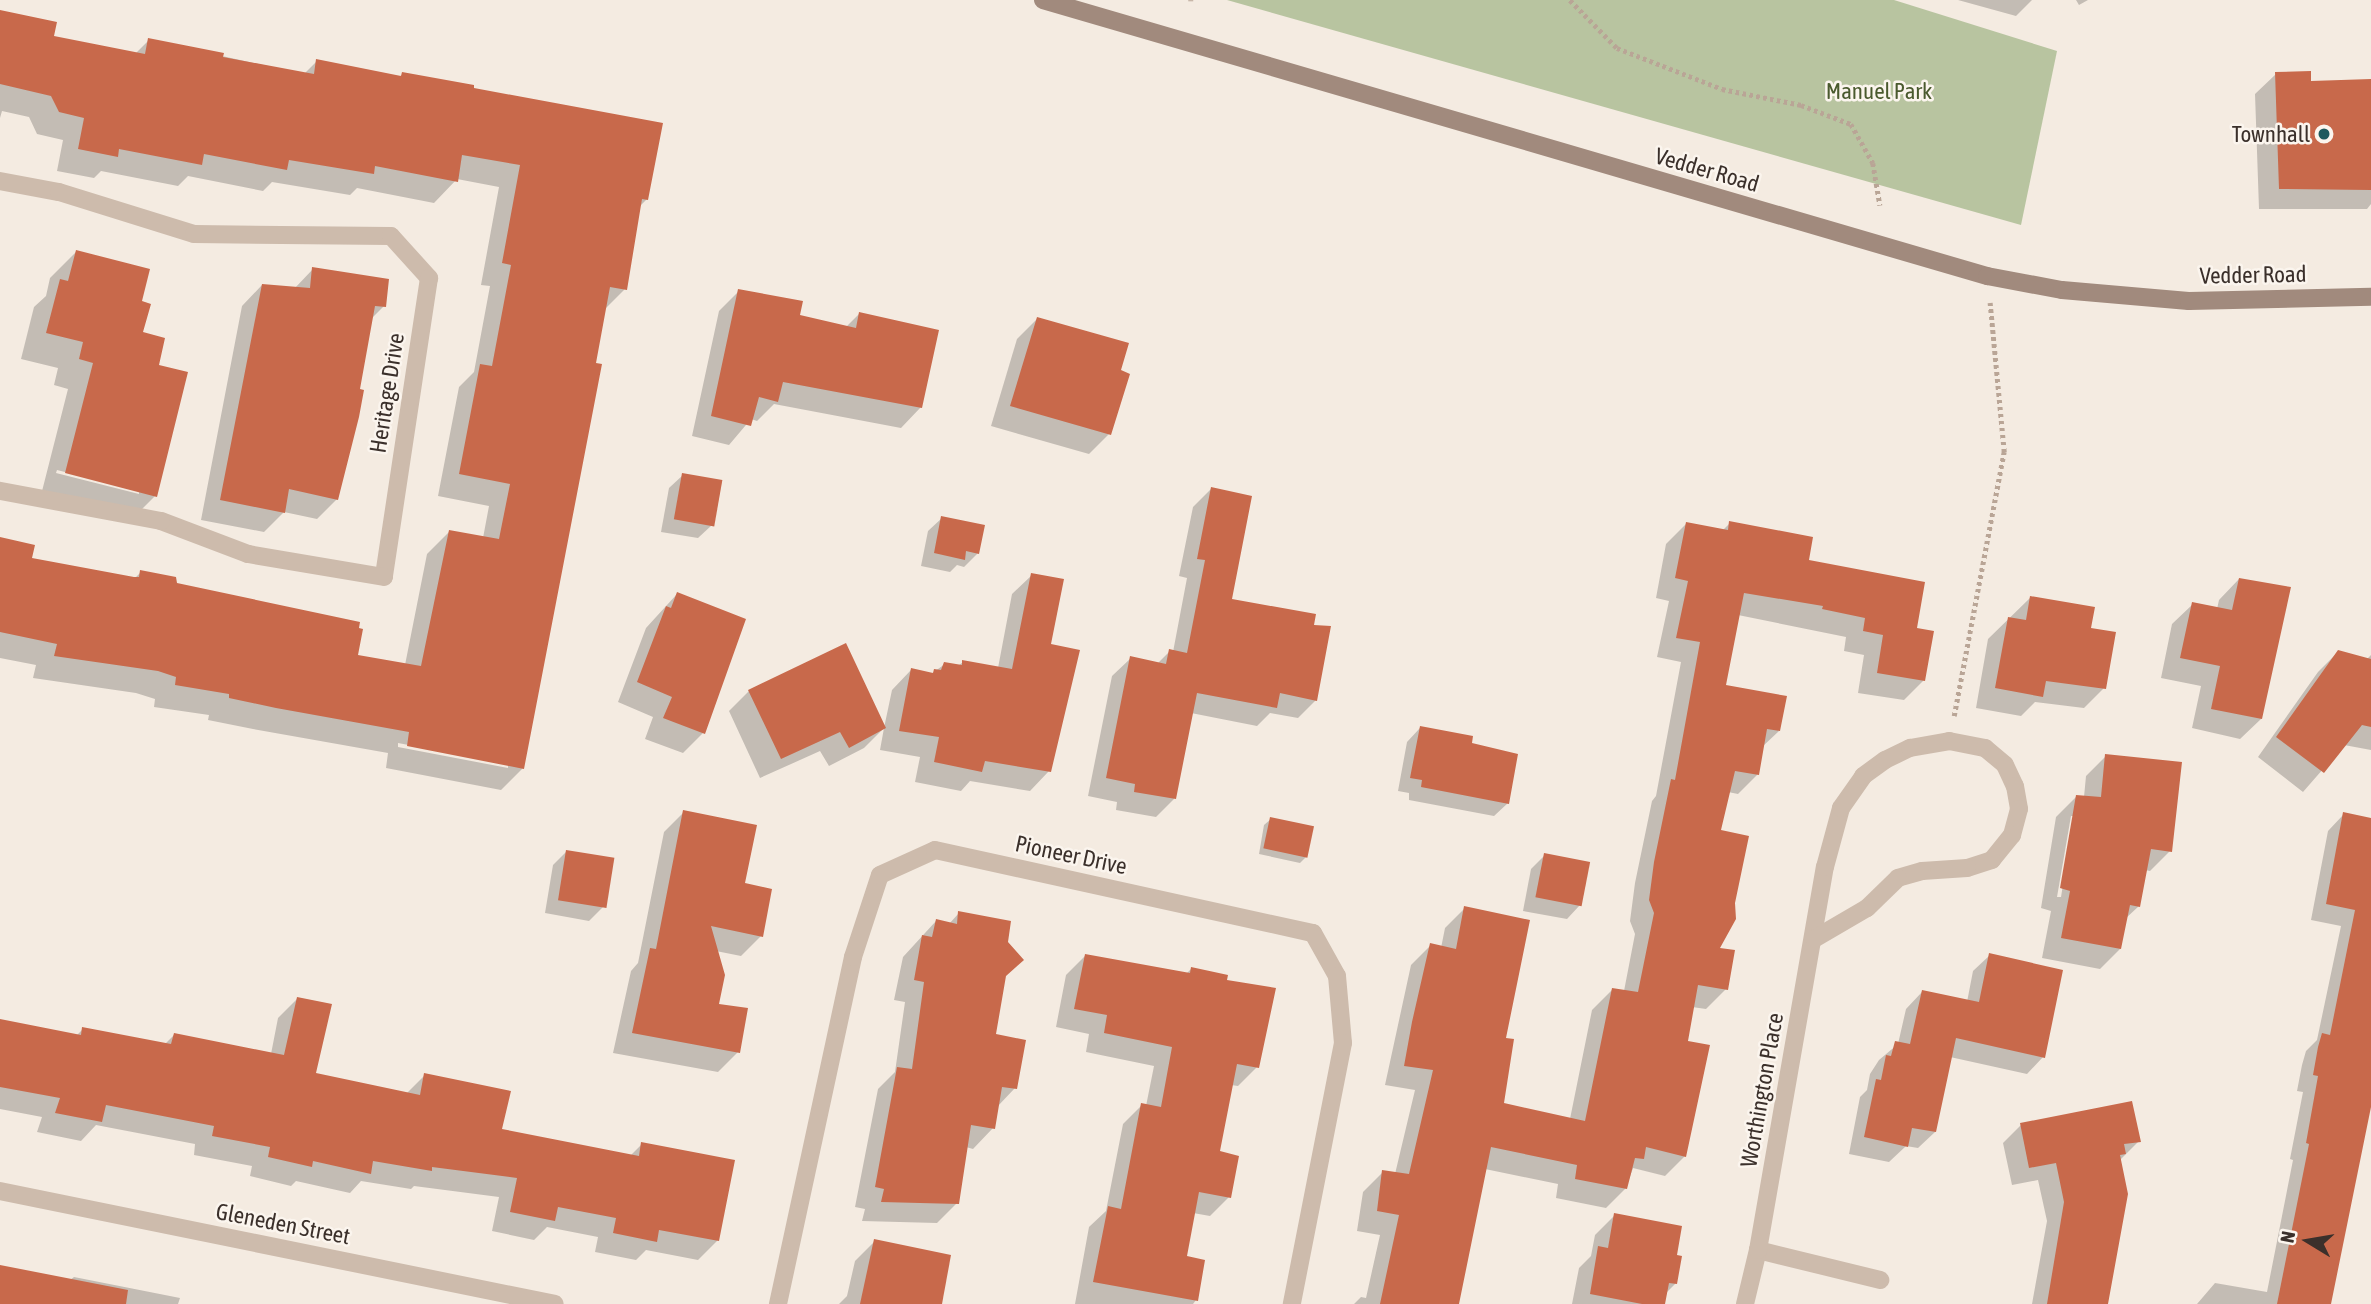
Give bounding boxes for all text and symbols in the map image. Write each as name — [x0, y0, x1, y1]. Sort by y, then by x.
park label: Manuel Park — [1826, 77, 1932, 105]
place label: Townhall — [2232, 120, 2310, 148]
marker: Townhall — [2316, 126, 2332, 142]
street label: Vedder Road — [1652, 142, 1762, 198]
street label: Vedder Road — [2199, 260, 2307, 290]
street label: Heritage Drive — [364, 331, 410, 455]
street label: Pioneer Drive — [1013, 830, 1129, 880]
street label: Worthington Place — [1735, 1011, 1789, 1169]
street label: Gleneden Street — [214, 1197, 352, 1251]
north arrow — [2273, 1206, 2343, 1276]
text: N — [2276, 1229, 2299, 1245]

